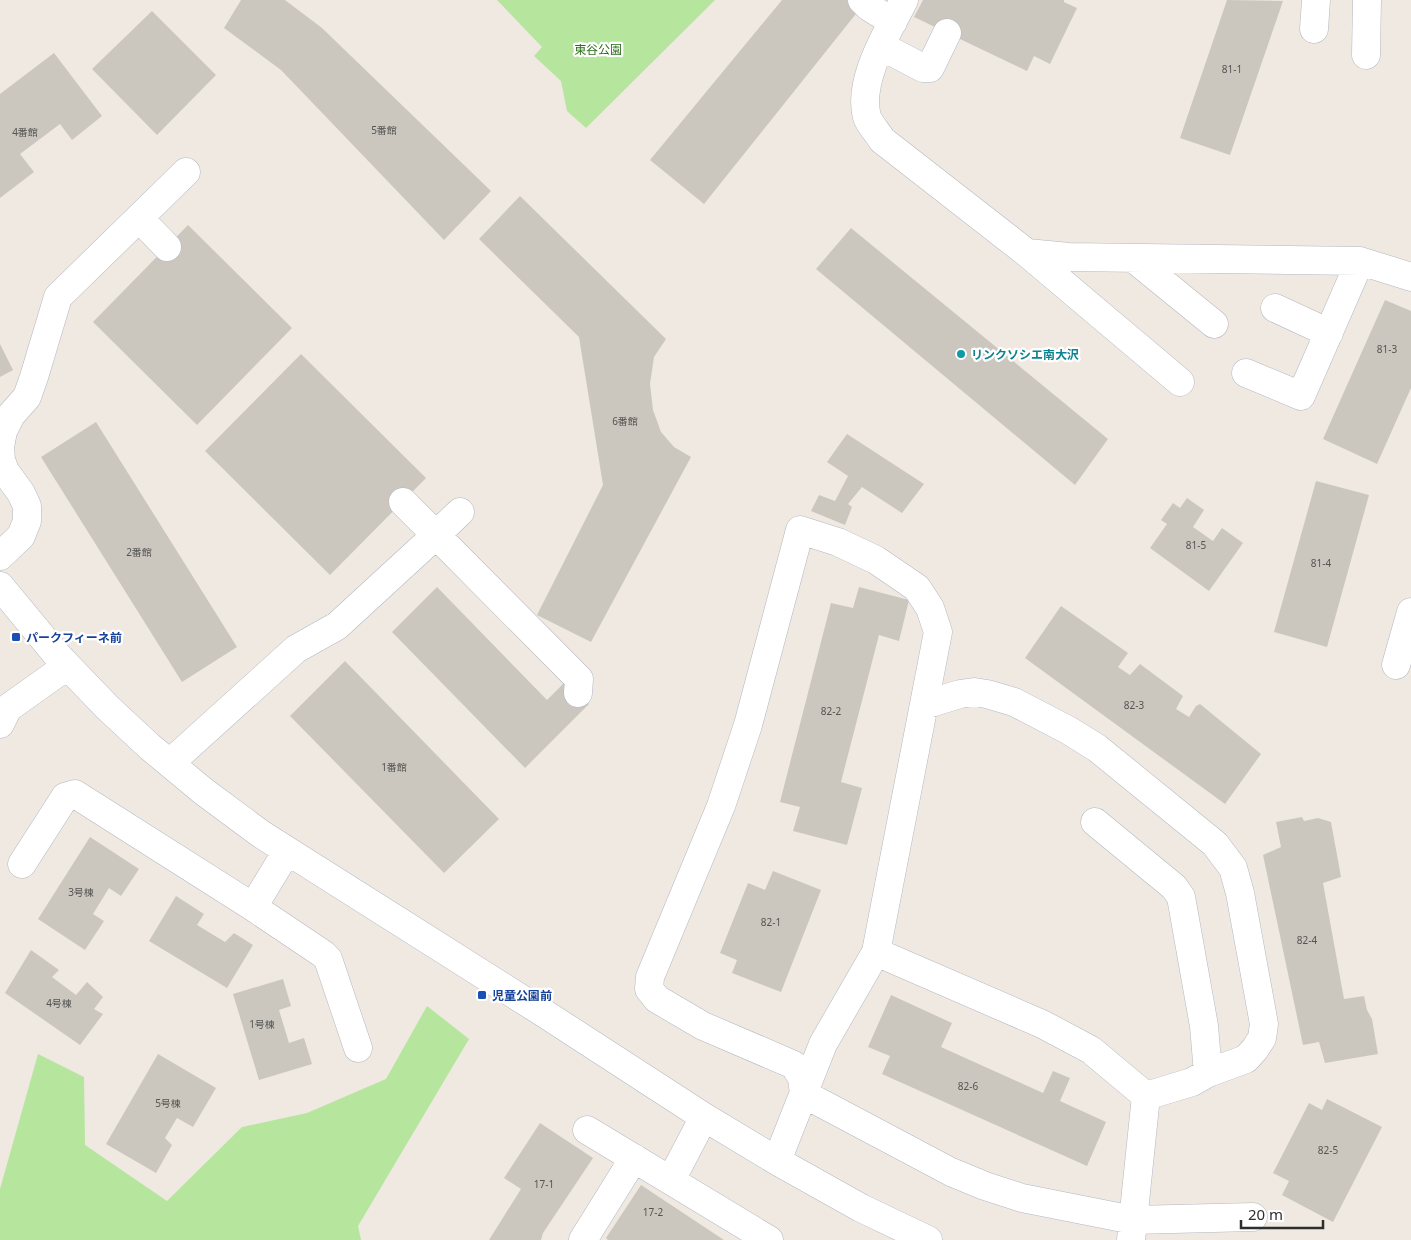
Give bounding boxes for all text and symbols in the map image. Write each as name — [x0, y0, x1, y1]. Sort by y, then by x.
park label: 東谷公園 — [574, 41, 622, 58]
house number: 81-1 — [1222, 62, 1242, 76]
house number: 5番館 — [371, 123, 397, 137]
house number: 4番館 — [12, 125, 38, 139]
house number: 81-3 — [1377, 342, 1397, 356]
place label: リンクソシエ南大沢 — [971, 346, 1079, 363]
marker: リンクソシエ南大沢 — [955, 348, 967, 360]
house number: 6番館 — [612, 414, 638, 428]
house number: 81-5 — [1186, 538, 1206, 552]
house number: 2番館 — [126, 545, 152, 559]
house number: 81-4 — [1311, 556, 1331, 570]
place label: パークフィーネ前 — [26, 629, 122, 646]
marker: パークフィーネ前 — [10, 631, 22, 643]
house number: 82-3 — [1124, 698, 1144, 712]
house number: 82-2 — [821, 704, 841, 718]
house number: 1番館 — [381, 760, 407, 774]
house number: 3号棟 — [68, 885, 94, 899]
house number: 82-1 — [761, 915, 781, 929]
house number: 82-4 — [1297, 933, 1317, 947]
place label: 児童公園前 — [492, 987, 552, 1004]
marker: 児童公園前 — [476, 989, 488, 1001]
house number: 4号棟 — [46, 996, 72, 1010]
house number: 1号棟 — [249, 1017, 275, 1031]
house number: 82-6 — [958, 1079, 978, 1093]
house number: 5号棟 — [155, 1096, 181, 1110]
house number: 82-5 — [1318, 1143, 1338, 1157]
house number: 17-1 — [534, 1177, 554, 1191]
scale bar — [1241, 1198, 1324, 1230]
text: 20 m — [1248, 1204, 1283, 1224]
house number: 17-2 — [643, 1205, 663, 1219]

